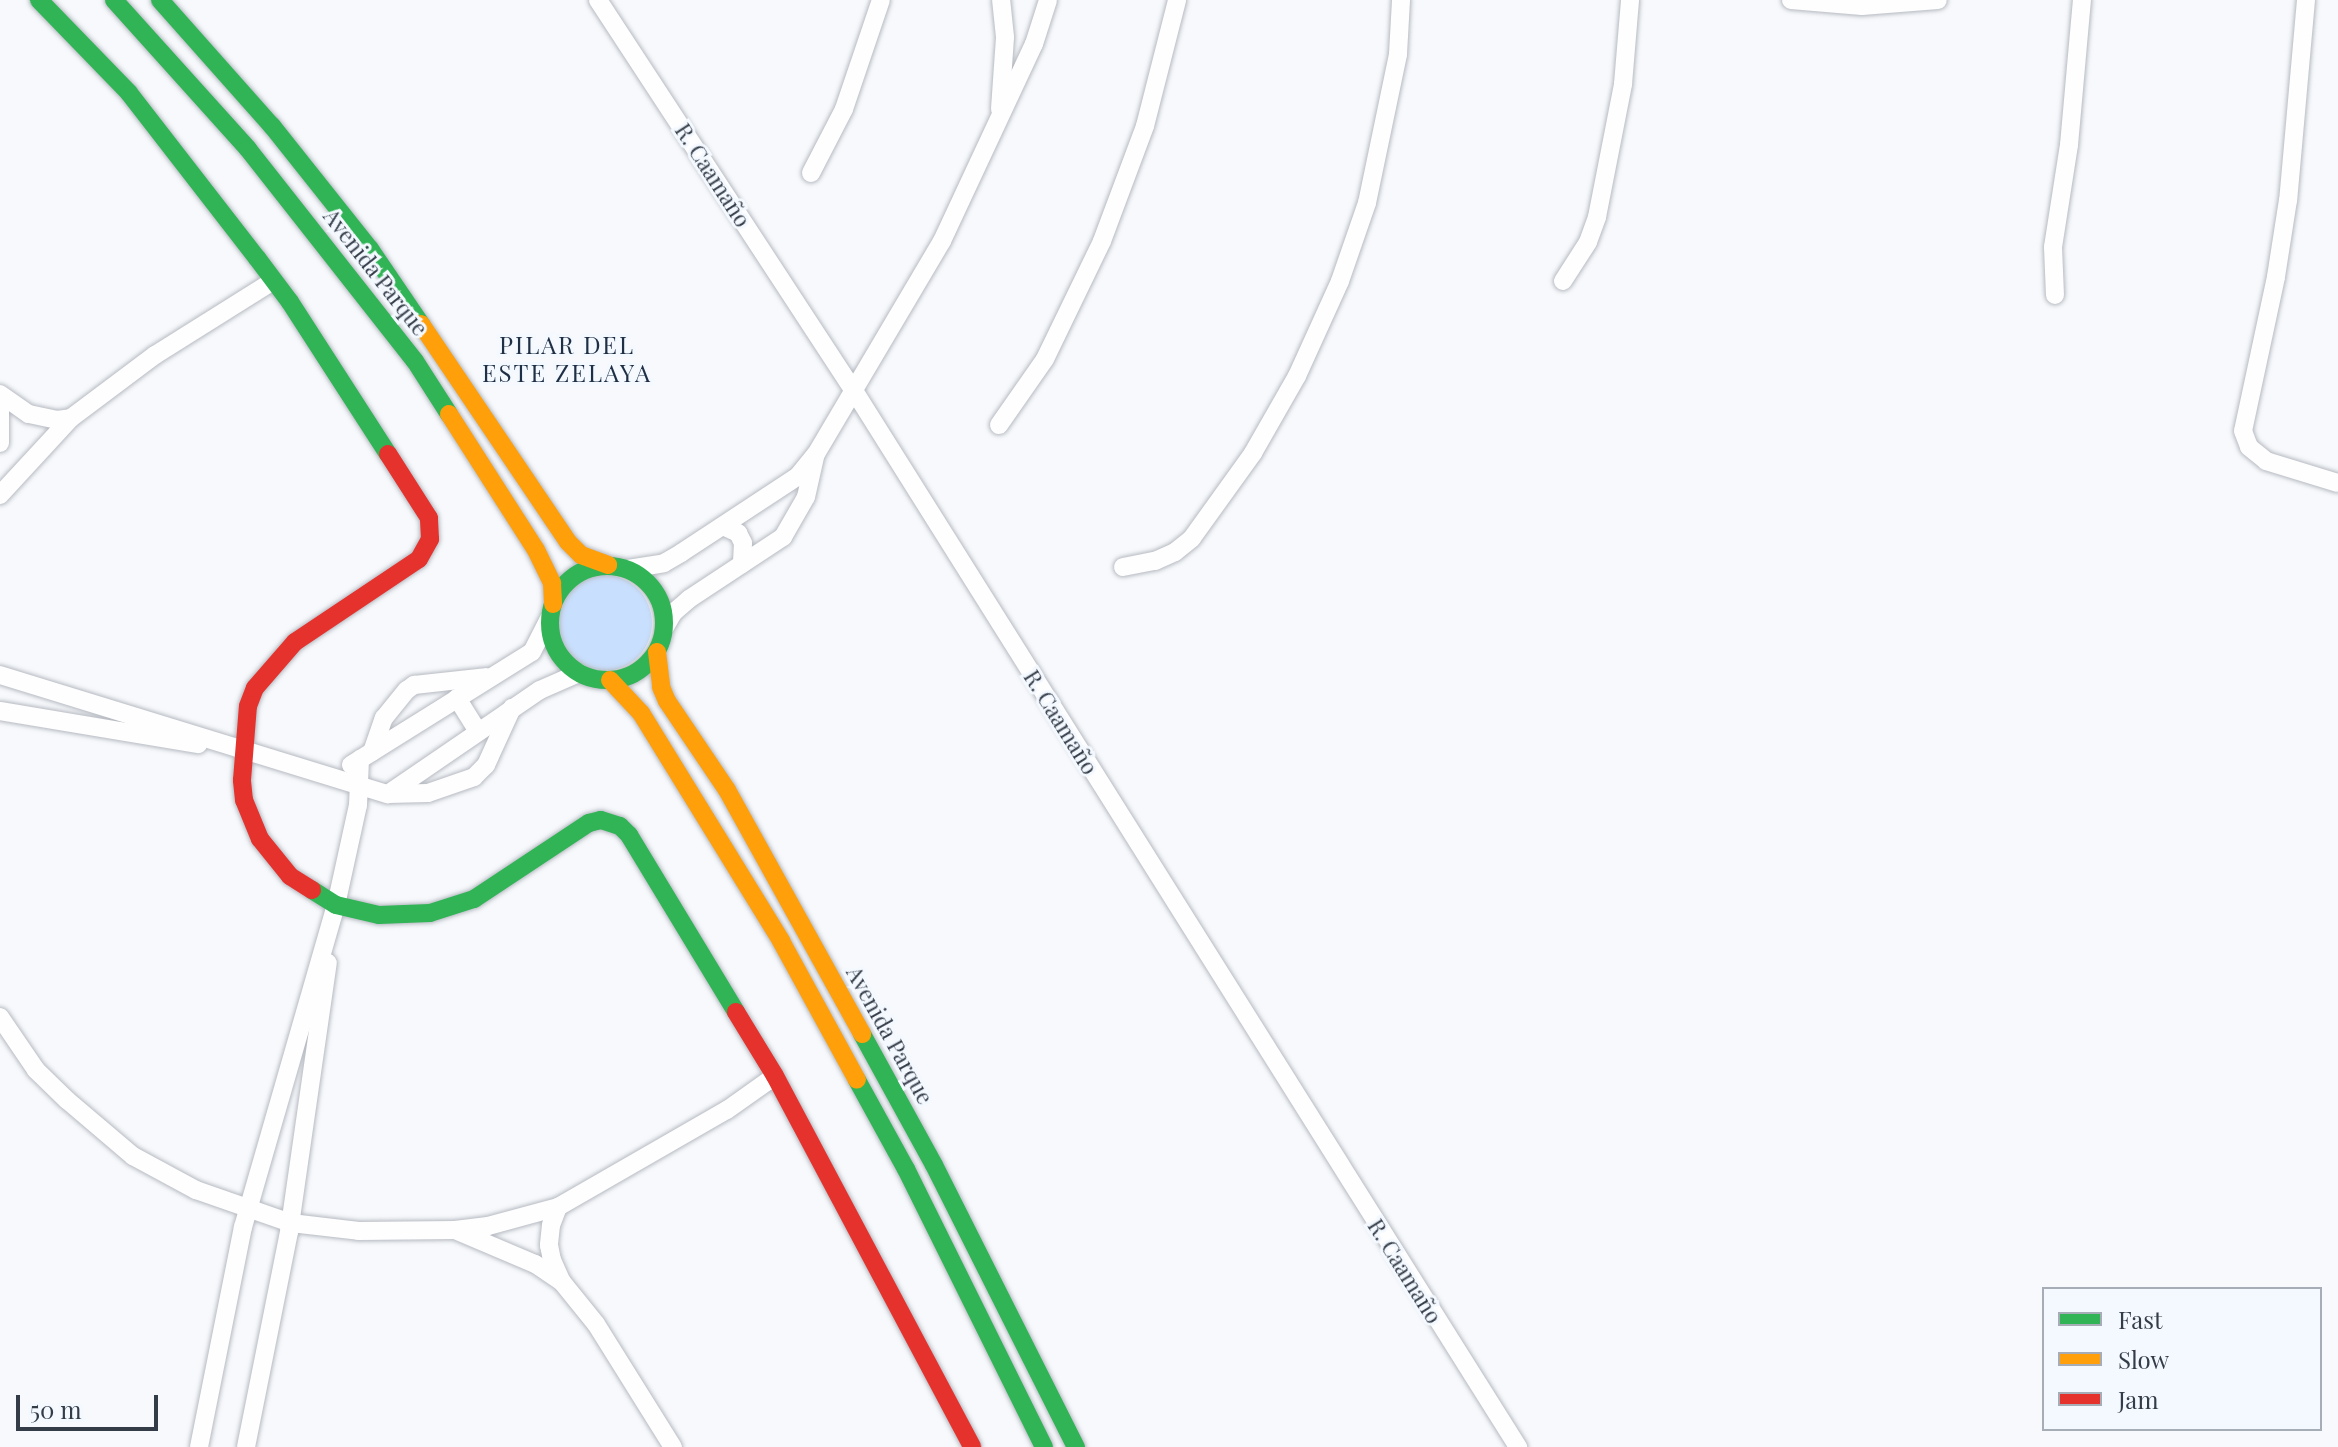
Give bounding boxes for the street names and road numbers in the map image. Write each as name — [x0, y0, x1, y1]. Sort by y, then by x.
street label: R. Caamaño — [670, 118, 756, 232]
street label: Avenida Parque — [318, 203, 434, 341]
street label: R. Caamaño — [1019, 665, 1103, 779]
street label: Avenida Parque — [841, 961, 939, 1109]
street label: R. Caamaño — [1363, 1214, 1447, 1328]

